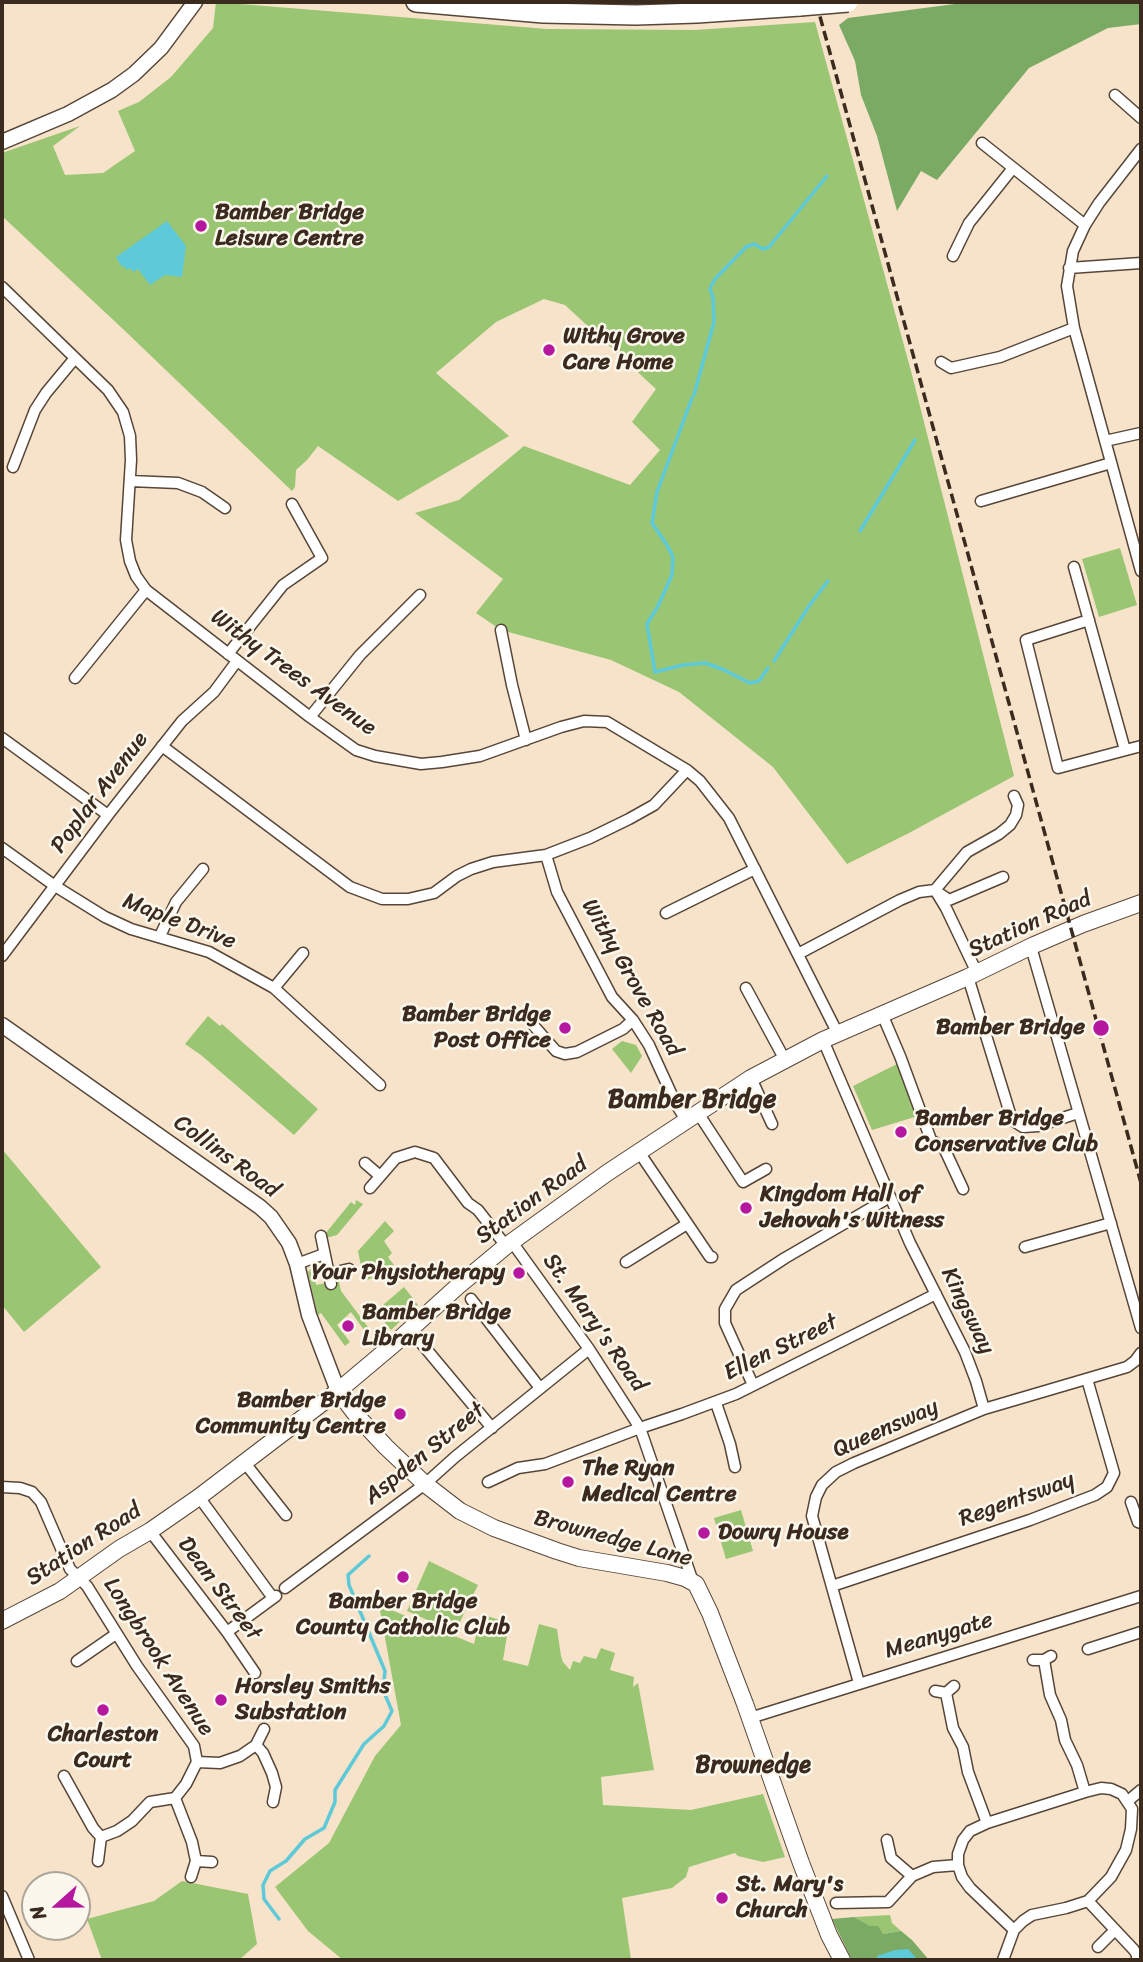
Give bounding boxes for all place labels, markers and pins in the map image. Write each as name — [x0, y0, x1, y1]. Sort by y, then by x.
place label: Bamber Bridge Leisure Centre — [215, 199, 364, 253]
marker: Bamber Bridge Leisure Centre — [193, 218, 209, 234]
place label: Withy Grove Care Home — [563, 323, 685, 377]
marker: Withy Grove Care Home — [541, 342, 557, 358]
place label: Bamber Bridge Post Office — [402, 1001, 551, 1055]
place label: Bamber Bridge — [936, 1014, 1085, 1042]
marker: Bamber Bridge — [1091, 1018, 1111, 1038]
marker: Bamber Bridge Post Office — [557, 1020, 573, 1036]
place label: Bamber Bridge Conservative Club — [915, 1105, 1098, 1159]
marker: Bamber Bridge Conservative Club — [893, 1124, 909, 1140]
place label: Kingdom Hall of Jehovah's Witness — [760, 1181, 944, 1235]
marker: Kingdom Hall of Jehovah's Witness — [738, 1200, 754, 1216]
place label: Your Physiotherapy — [312, 1259, 505, 1287]
marker: Your Physiotherapy — [511, 1265, 527, 1281]
place label: Bamber Bridge Library — [362, 1299, 511, 1353]
marker: Bamber Bridge Library — [340, 1318, 356, 1334]
place label: Bamber Bridge Community Centre — [196, 1387, 386, 1441]
marker: Bamber Bridge Community Centre — [392, 1406, 408, 1422]
place label: The Ryan Medical Centre — [582, 1455, 736, 1509]
marker: The Ryan Medical Centre — [560, 1474, 576, 1490]
place label: Dowry House — [718, 1519, 848, 1547]
marker: Dowry House — [696, 1525, 712, 1541]
marker: Bamber Bridge County Catholic Club — [395, 1569, 411, 1585]
place label: Bamber Bridge County Catholic Club — [296, 1588, 510, 1642]
place label: Horsley Smiths Substation — [235, 1673, 390, 1727]
marker: Horsley Smiths Substation — [213, 1692, 229, 1708]
marker: Charleston Court — [95, 1702, 111, 1718]
place label: Charleston Court — [48, 1721, 158, 1775]
place label: St. Mary's Church — [736, 1871, 843, 1925]
marker: St. Mary's Church — [714, 1890, 730, 1906]

